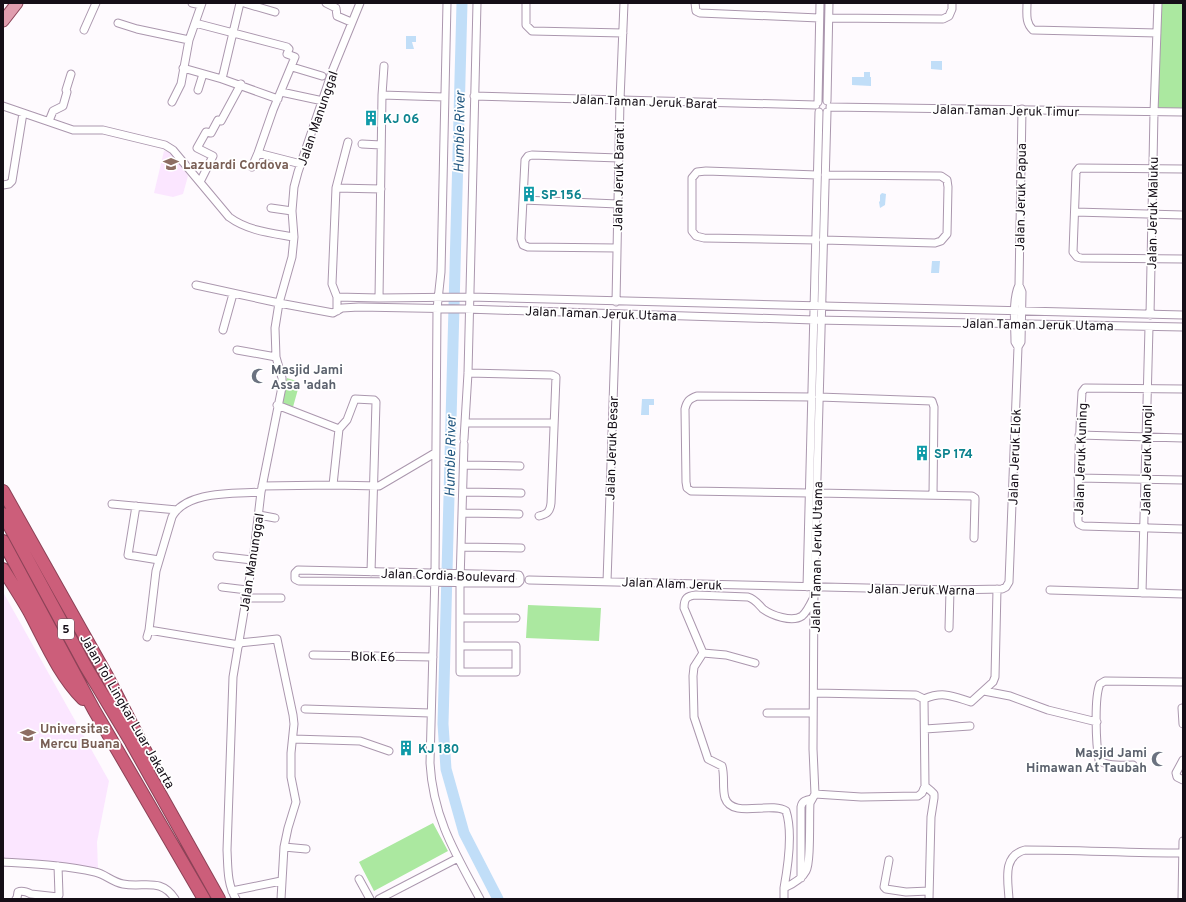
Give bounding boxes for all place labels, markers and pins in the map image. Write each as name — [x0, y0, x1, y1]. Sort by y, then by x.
building icon: KJ 06 — [362, 109, 380, 127]
place label: KJ 06 — [383, 112, 419, 128]
school or university icon: Lazuardi Cordova — [162, 155, 180, 173]
place label: Lazuardi Cordova — [183, 158, 289, 174]
building icon: SP 156 — [520, 185, 538, 203]
place label: SP 156 — [541, 188, 582, 204]
place label: Masjid Jami Assa 'adah — [271, 363, 343, 394]
mosque icon: Masjid Jami Assa 'adah — [250, 367, 268, 385]
building icon: SP 174 — [913, 444, 931, 462]
place label: SP 174 — [934, 447, 973, 463]
place label: Universitas Mercu Buana — [40, 722, 120, 753]
school or university icon: Universitas Mercu Buana — [19, 726, 37, 744]
building icon: KJ 180 — [397, 739, 415, 757]
place label: KJ 180 — [418, 742, 459, 758]
place label: Masjid Jami Himawan At Taubah — [1026, 746, 1147, 777]
mosque icon: Masjid Jami Himawan At Taubah — [1150, 750, 1168, 768]

